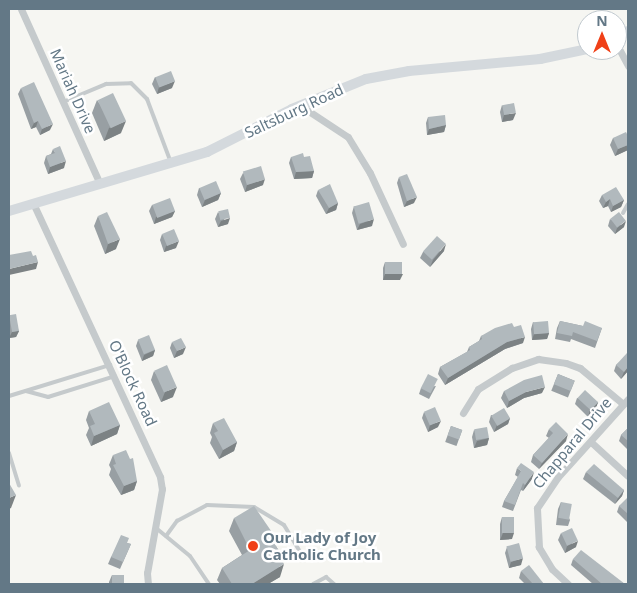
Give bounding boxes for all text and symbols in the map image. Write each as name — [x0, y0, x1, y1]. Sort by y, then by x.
north arrow — [577, 10, 627, 60]
text: N — [596, 11, 608, 30]
street label: Mariah Drive — [46, 46, 100, 136]
street label: Saltsburg Road — [242, 80, 346, 142]
street label: O'Block Road — [105, 337, 161, 429]
street label: Chapparal Drive — [529, 394, 615, 492]
place label: Our Lady of Joy Catholic Church — [263, 528, 381, 563]
marker: Our Lady of Joy Catholic Church — [247, 540, 259, 552]

